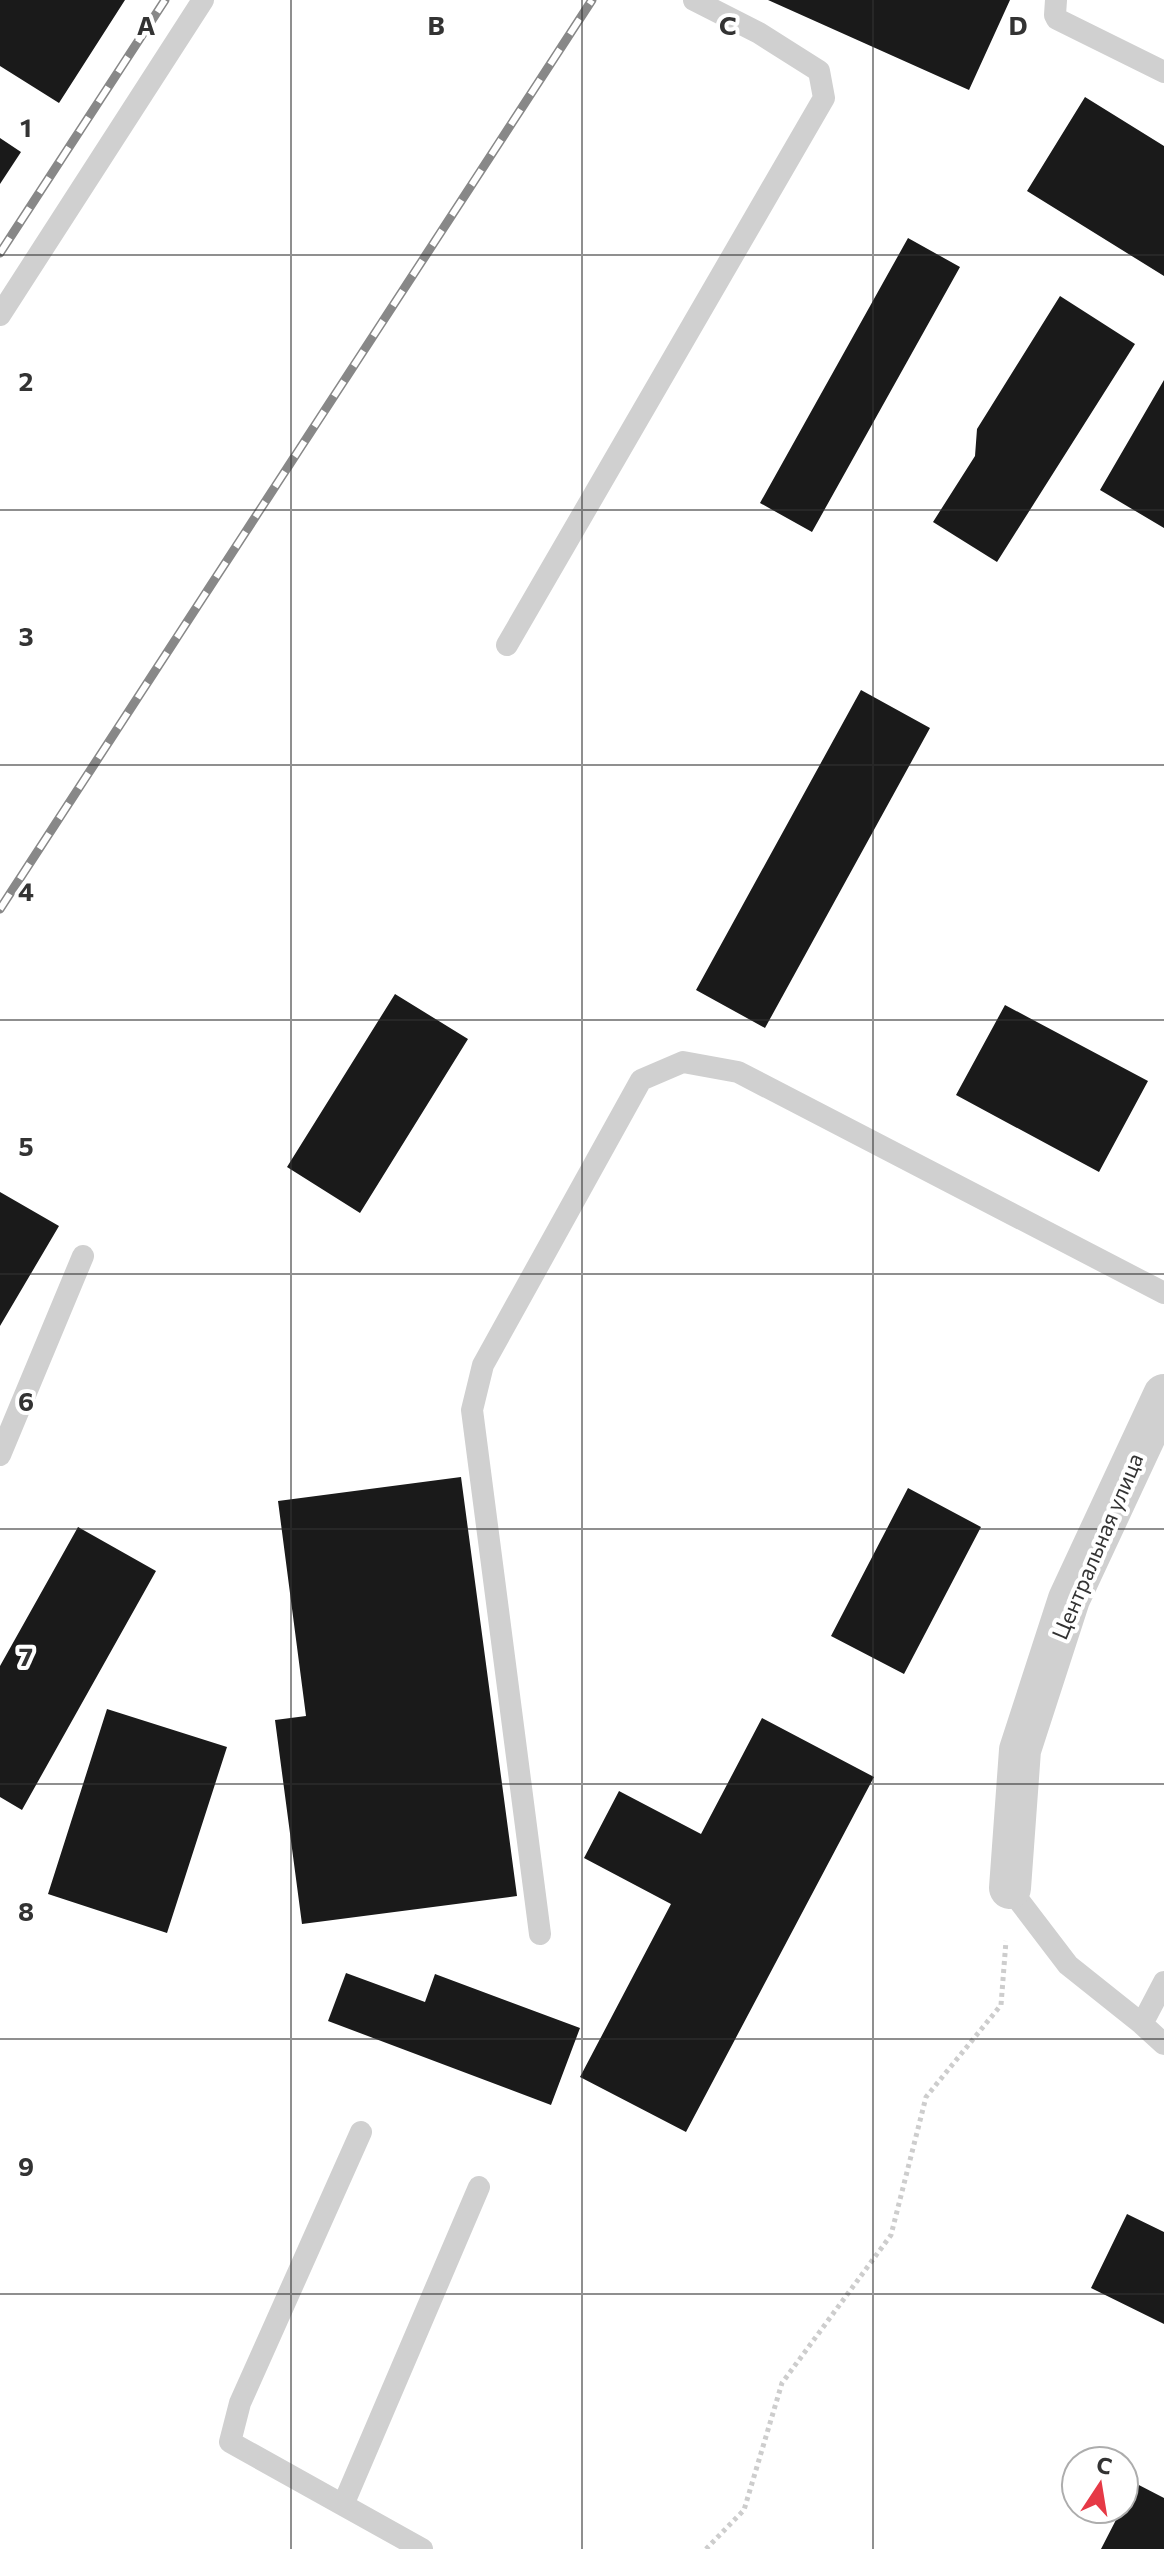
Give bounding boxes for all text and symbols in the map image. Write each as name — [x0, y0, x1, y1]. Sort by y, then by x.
text: A — [137, 9, 156, 40]
text: B — [427, 9, 445, 40]
text: C — [719, 9, 737, 40]
text: D — [1008, 9, 1028, 40]
text: 1 — [20, 111, 32, 142]
text: 2 — [19, 365, 33, 396]
text: 3 — [18, 620, 34, 651]
text: 4 — [18, 875, 34, 906]
text: 5 — [18, 1130, 34, 1161]
text: 6 — [18, 1385, 34, 1416]
street label: Центральная улица — [1046, 1449, 1148, 1643]
text: 7 — [19, 1640, 33, 1671]
text: 8 — [18, 1895, 34, 1926]
text: 9 — [18, 2150, 34, 2181]
north arrow — [1060, 2445, 1140, 2525]
text: С — [1094, 2450, 1114, 2480]

